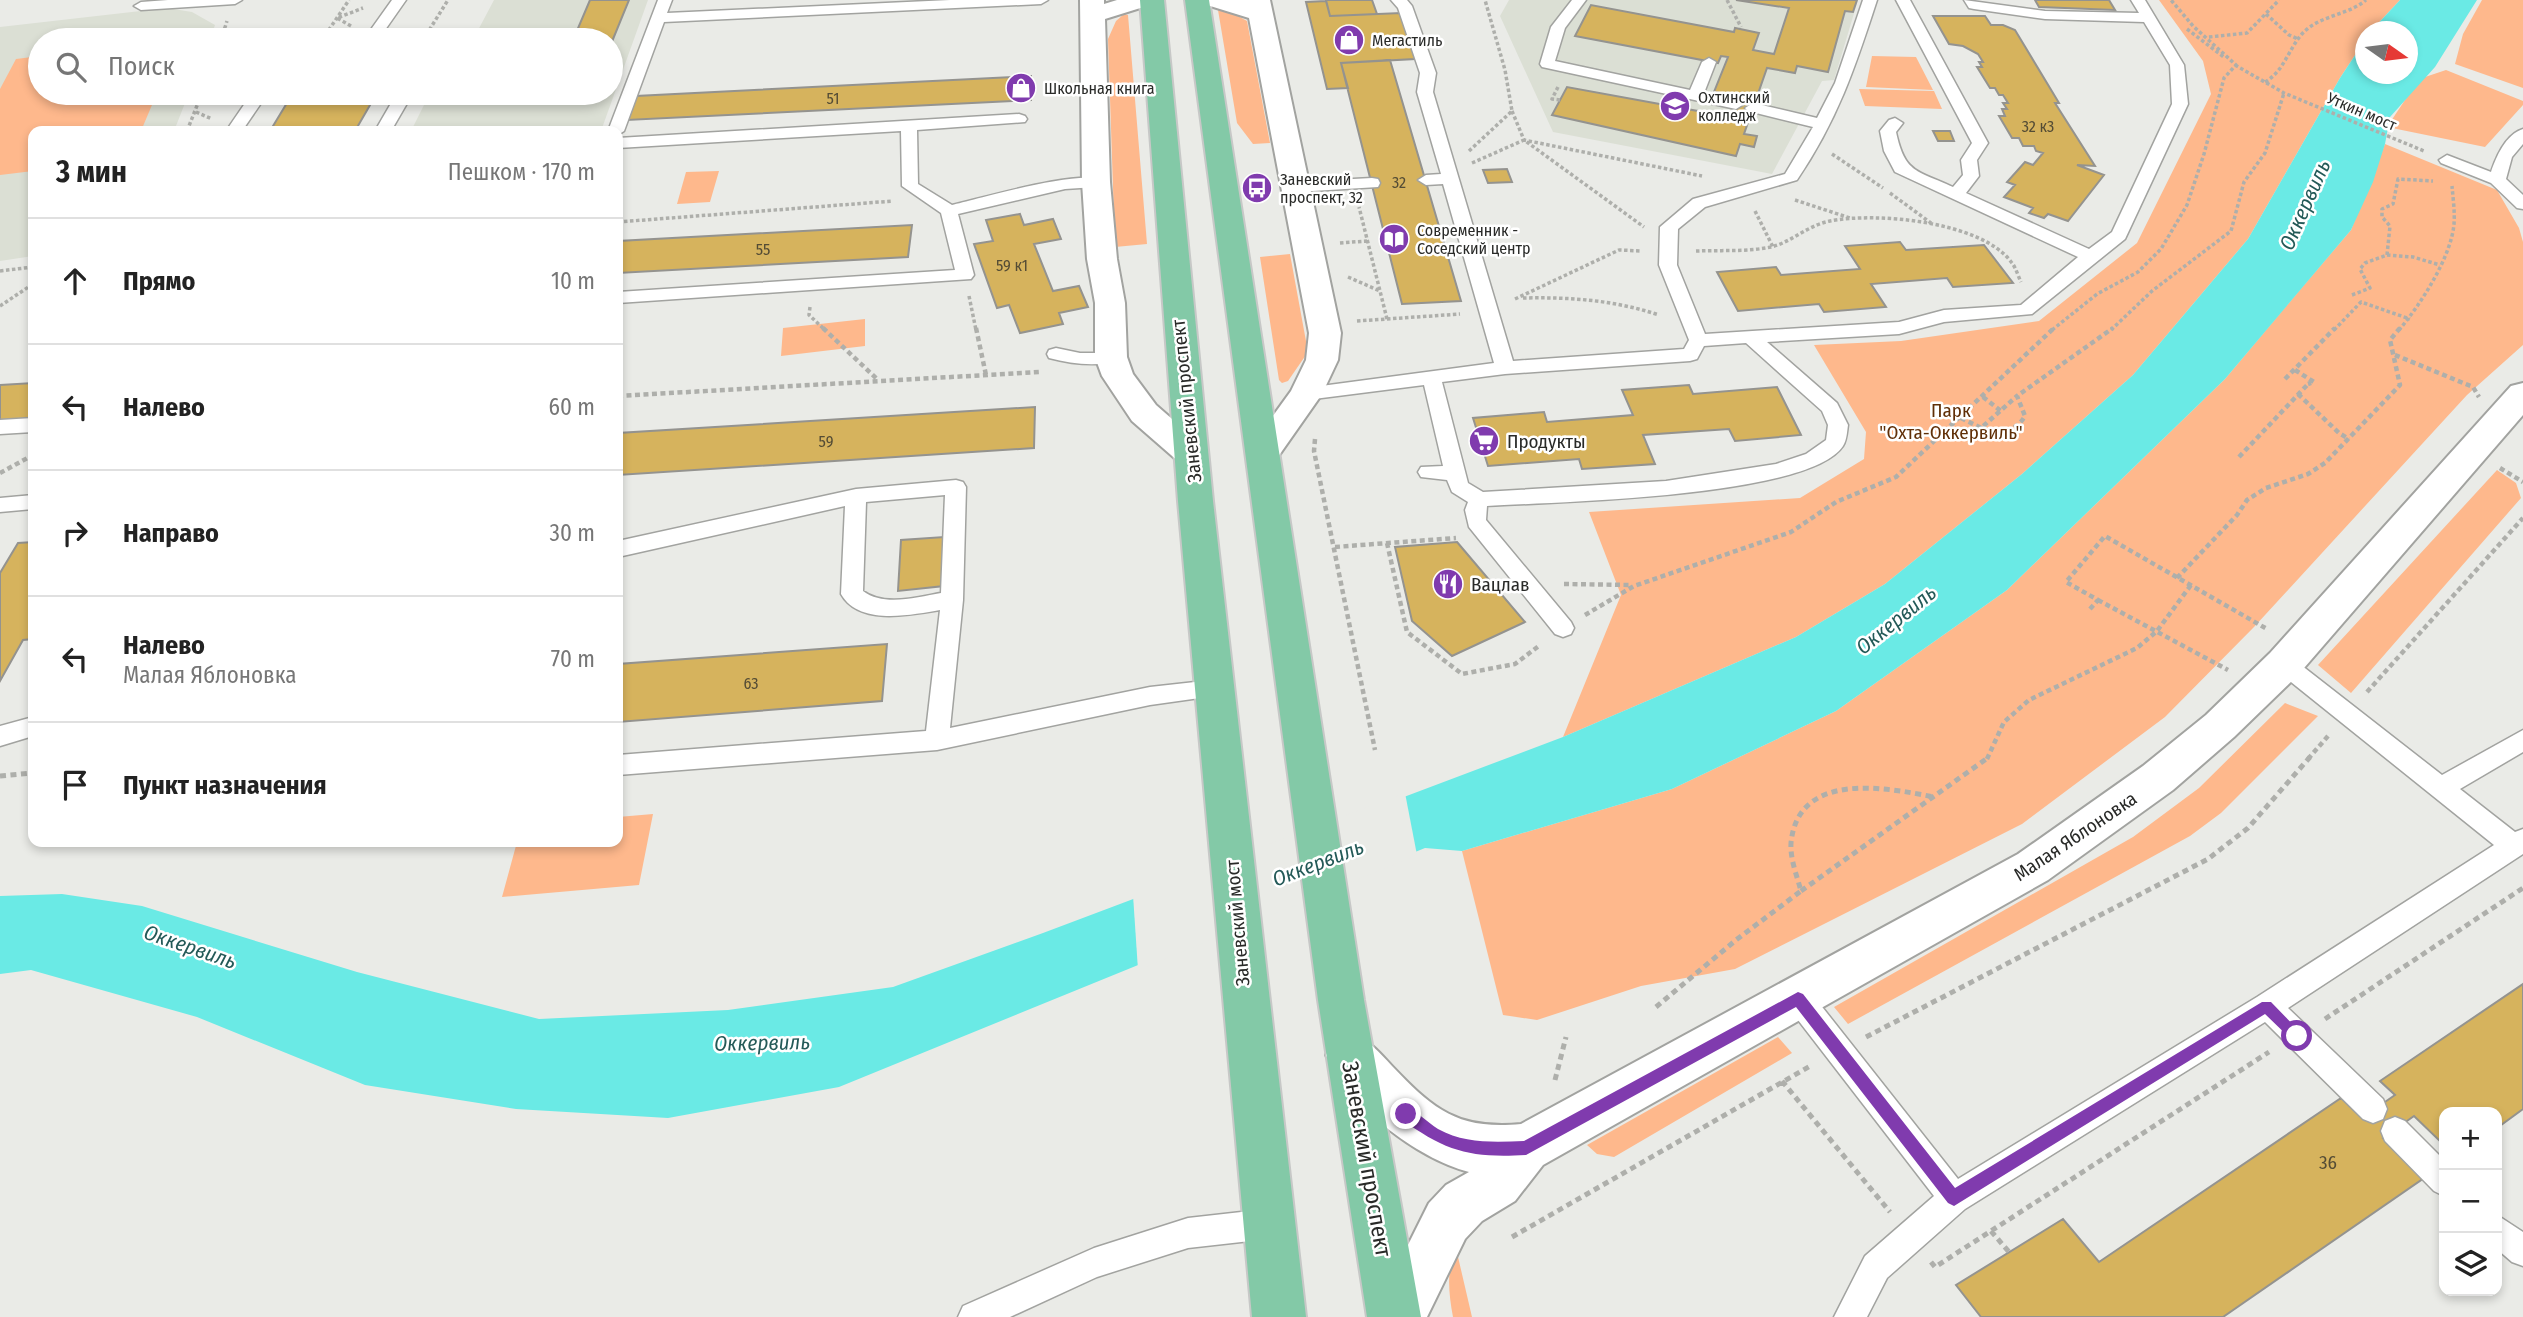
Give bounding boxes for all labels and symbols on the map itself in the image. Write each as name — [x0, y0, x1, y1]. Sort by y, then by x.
north arrow — [2355, 21, 2418, 84]
shop icon: Мегастиль — [1332, 23, 1366, 57]
place label: Мегастиль — [1372, 31, 1442, 50]
shop icon: Школьная книга — [1004, 71, 1038, 105]
place label: Школьная книга — [1044, 79, 1155, 98]
place label: Охтинский колледж — [1698, 88, 1770, 125]
street label: Уткин мост — [2323, 88, 2400, 135]
house number: 51 — [827, 89, 839, 108]
school or university icon: Охтинский колледж — [1658, 89, 1692, 123]
house number: 32 к3 — [2022, 117, 2054, 136]
water label: Оккервиль — [2274, 156, 2336, 254]
place label: Заневский проспект, 32 — [1280, 170, 1363, 207]
bus stop icon: Заневский проспект, 32 — [1240, 171, 1274, 205]
house number: 32 — [1392, 173, 1406, 192]
place label: Современник - Соседский центр — [1417, 221, 1531, 258]
library icon: Современник - Соседский центр — [1377, 222, 1411, 256]
house number: 55 — [756, 240, 770, 259]
house number: 59 к1 — [996, 256, 1028, 275]
street label: Заневский проспект — [1166, 318, 1206, 484]
park label: Парк "Охта-Оккервиль" — [1879, 399, 2023, 444]
supermarket icon: Продукты — [1467, 424, 1501, 458]
place label: Продукты — [1507, 430, 1586, 453]
house number: 59 — [819, 432, 834, 451]
restaurant icon: Вацлав — [1431, 567, 1465, 601]
place label: Вацлав — [1471, 573, 1530, 596]
water label: Оккервиль — [1851, 580, 1941, 660]
house number: 63 — [743, 674, 759, 693]
street label: Малая Яблоновка — [2009, 787, 2141, 886]
water label: Оккервиль — [1269, 834, 1367, 892]
street label: Заневский мост — [1220, 859, 1254, 987]
water label: Оккервиль — [140, 919, 240, 975]
route start — [2281, 1020, 2312, 1051]
water label: Оккервиль — [714, 1029, 810, 1057]
street label: Заневский проспект — [1336, 1059, 1398, 1260]
route end — [1390, 1098, 1421, 1129]
house number: 36 — [2319, 1151, 2337, 1174]

